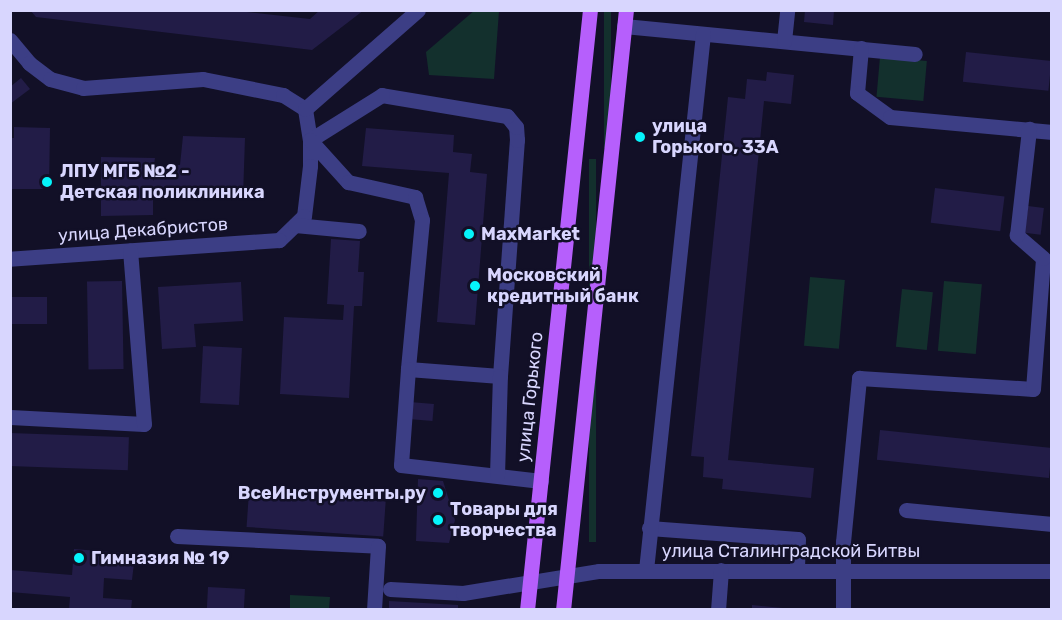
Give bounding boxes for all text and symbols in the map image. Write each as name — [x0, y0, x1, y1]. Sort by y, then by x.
place label: улица Горького, 33А — [652, 116, 779, 158]
marker: улица Горького, 33А — [633, 130, 647, 144]
place label: ЛПУ МГБ №2 - Детская поликлиника — [60, 161, 265, 204]
marker: ЛПУ МГБ №2 - Детская поликлиника — [38, 173, 56, 191]
street label: улица Декабристов — [57, 213, 229, 247]
place label: MaxMarket — [481, 223, 580, 245]
marker: MaxMarket — [462, 227, 476, 241]
place label: Московский кредитный банк — [487, 265, 639, 308]
marker: Московский кредитный банк — [468, 279, 482, 293]
street label: улица Горького — [512, 331, 548, 463]
place label: ВсеИнструменты.ру — [238, 482, 426, 504]
marker: ВсеИнструменты.ру — [431, 486, 445, 500]
place label: Товары для творчества — [450, 499, 558, 542]
marker: Товары для творчества — [431, 513, 445, 527]
street label: улица Сталинградской Битвы — [662, 540, 920, 562]
place label: Гимназия № 19 — [91, 547, 229, 569]
marker: Гимназия № 19 — [72, 551, 86, 565]

